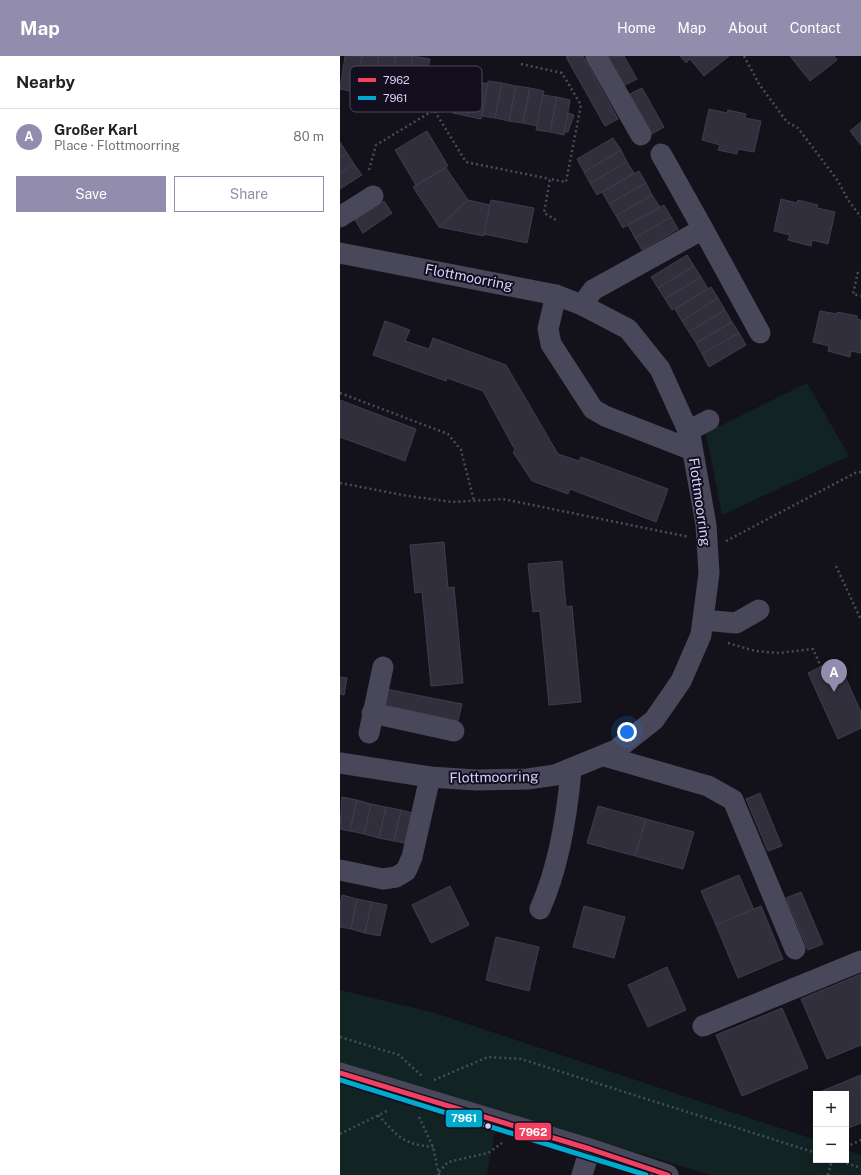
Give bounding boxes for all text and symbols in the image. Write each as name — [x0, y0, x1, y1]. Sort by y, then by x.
text: Map — [20, 17, 60, 39]
text: Home — [617, 20, 656, 36]
text: Map — [678, 20, 706, 36]
text: About — [728, 20, 768, 36]
text: Contact — [790, 20, 841, 36]
legend — [350, 66, 482, 112]
text: Nearby — [16, 72, 75, 92]
text: 7962 — [383, 74, 410, 86]
text: 7961 — [383, 92, 408, 104]
text: Großer Karl — [54, 121, 138, 138]
text: A — [24, 129, 34, 144]
text: 80 m — [293, 129, 324, 144]
text: Place · Flottmoorring — [54, 138, 180, 153]
button: Save — [16, 176, 166, 212]
button: Share — [174, 176, 324, 212]
street label: Flottmoorring — [424, 261, 515, 293]
street label: Flottmoorring — [686, 457, 714, 548]
pin: A — [821, 659, 847, 692]
your location — [617, 722, 637, 742]
street label: Flottmoorring — [449, 768, 539, 786]
map controls — [813, 1091, 849, 1163]
button: + — [813, 1091, 849, 1127]
line badge: 7961 — [445, 1109, 483, 1128]
text: 7961 — [451, 1112, 477, 1124]
unlabelled marker — [483, 1121, 493, 1131]
line badge: 7962 — [514, 1122, 552, 1141]
text: 7962 — [519, 1126, 547, 1138]
button: − — [813, 1127, 849, 1163]

